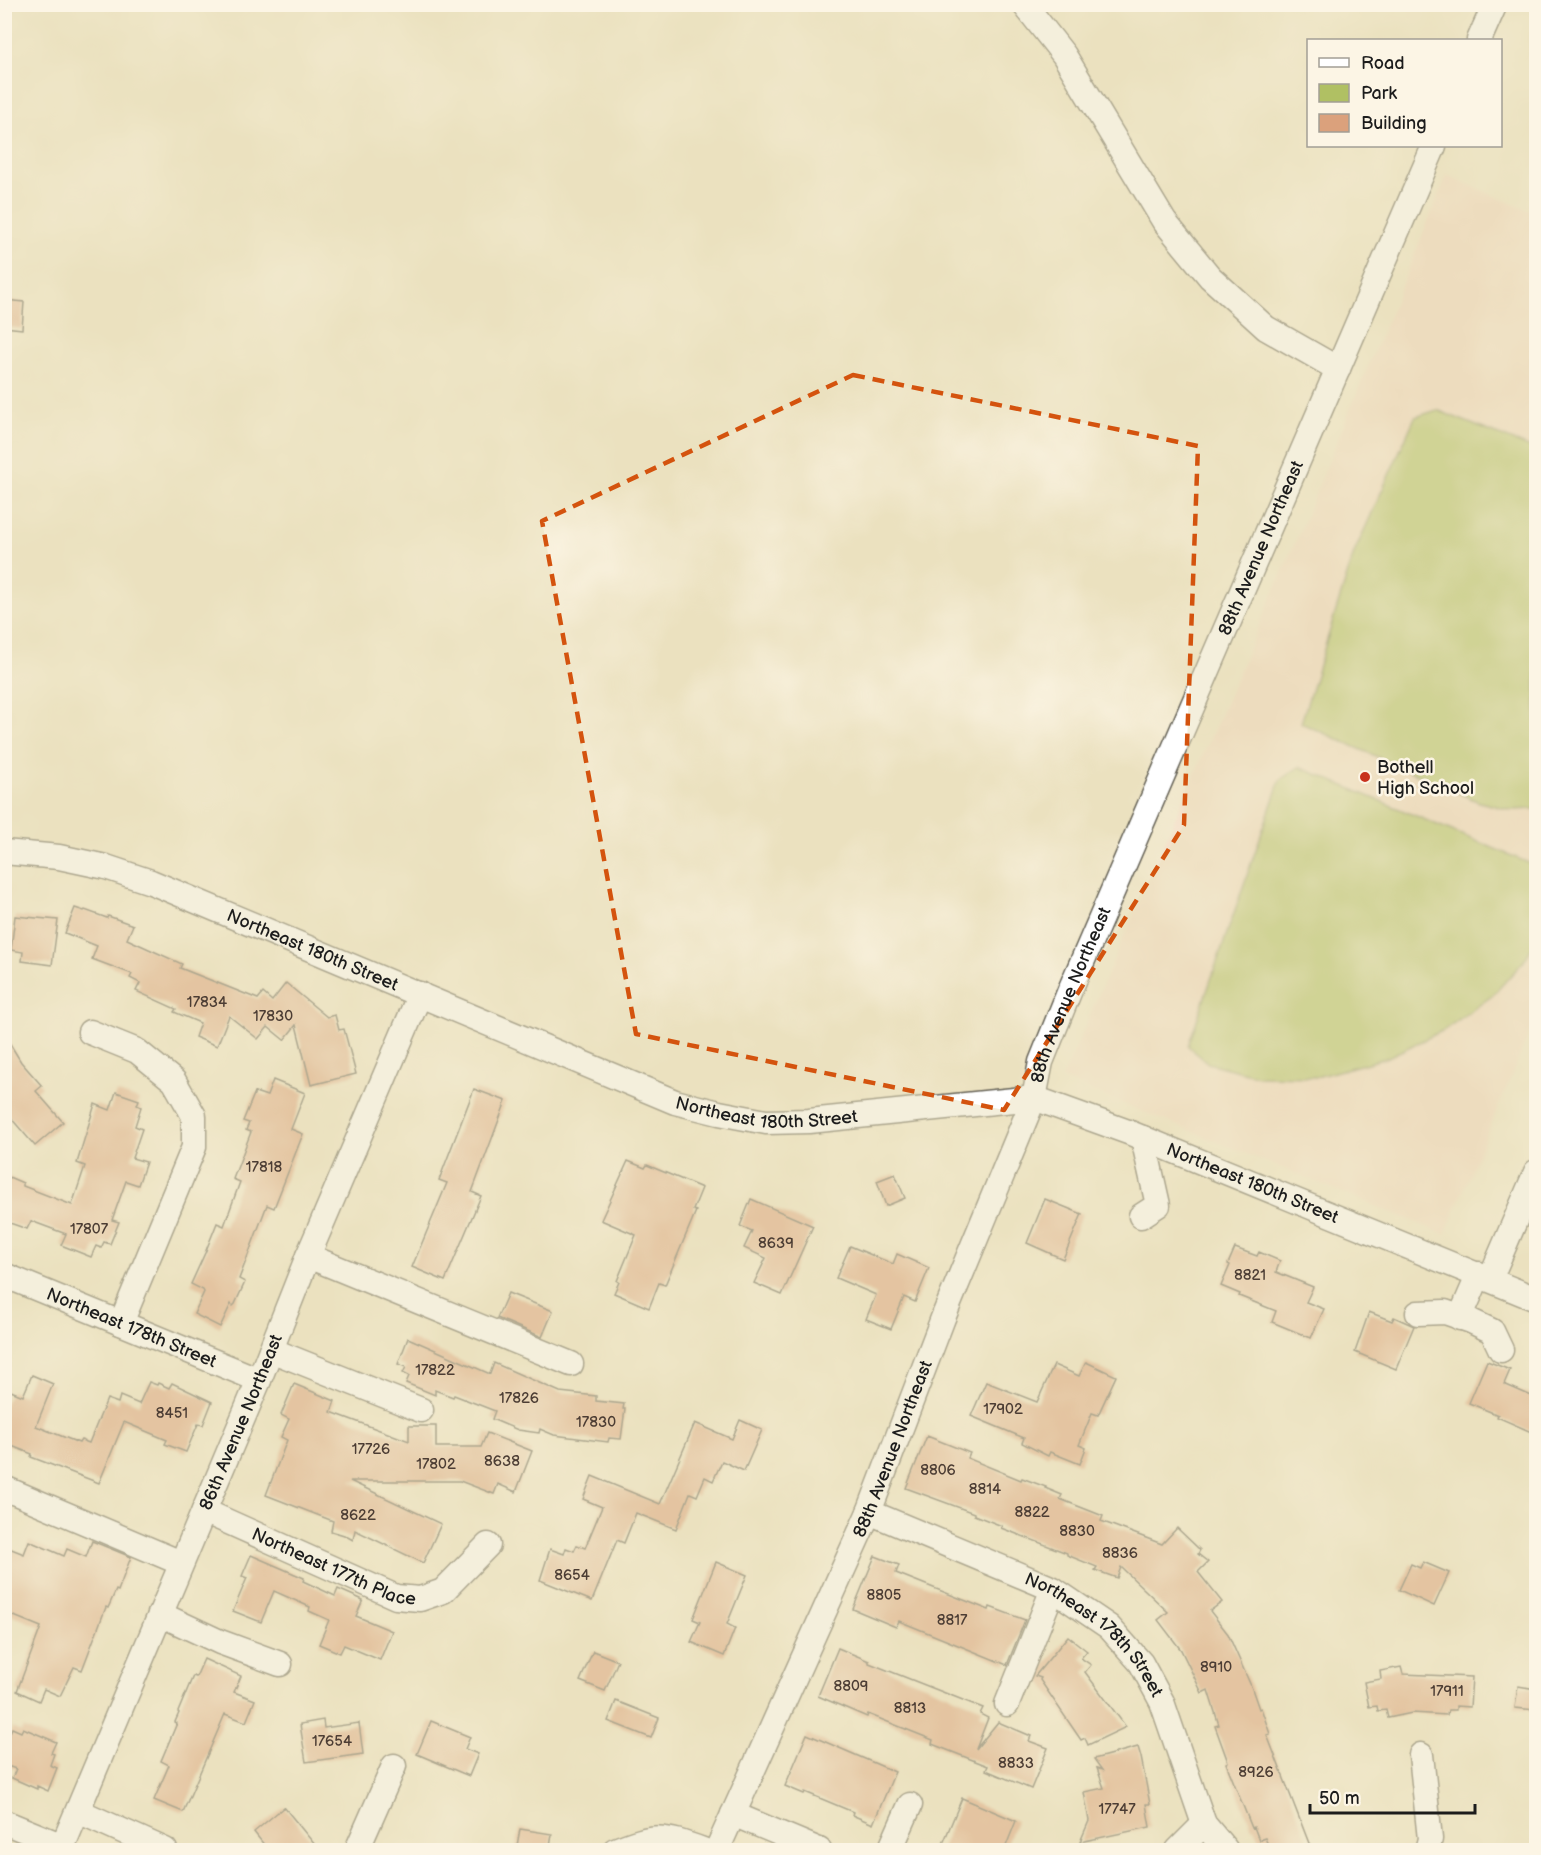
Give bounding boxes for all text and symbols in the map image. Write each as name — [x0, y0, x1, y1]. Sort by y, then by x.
legend — [1307, 39, 1502, 147]
text: Road — [1361, 53, 1405, 74]
text: Park — [1361, 83, 1397, 104]
text: Building — [1361, 113, 1427, 134]
street label: 88th Avenue Northeast — [1214, 457, 1308, 638]
place label: Bothell High School — [1377, 757, 1474, 799]
marker: Bothell High School — [1358, 770, 1372, 784]
street label: 88th Avenue Northeast — [1027, 903, 1115, 1085]
street label: Northeast 180th Street — [224, 905, 402, 995]
house number: 17834 — [187, 993, 227, 1012]
house number: 17830 — [253, 1007, 293, 1026]
street label: Northeast 180th Street — [674, 1092, 859, 1133]
street label: Northeast 180th Street — [1164, 1138, 1342, 1228]
house number: 17818 — [246, 1158, 282, 1177]
house number: 17807 — [70, 1220, 109, 1239]
house number: 8639 — [758, 1234, 794, 1253]
house number: 8821 — [1234, 1266, 1266, 1285]
street label: Northeast 178th Street — [43, 1283, 220, 1372]
street label: 86th Avenue Northeast — [195, 1331, 287, 1513]
street label: 88th Avenue Northeast — [849, 1357, 937, 1541]
house number: 17822 — [415, 1361, 455, 1380]
house number: 17826 — [499, 1389, 539, 1408]
house number: 17902 — [983, 1400, 1023, 1419]
house number: 8451 — [156, 1404, 188, 1423]
house number: 17830 — [576, 1413, 616, 1432]
house number: 17726 — [352, 1440, 390, 1459]
house number: 8638 — [484, 1452, 520, 1471]
house number: 17802 — [416, 1455, 456, 1474]
house number: 8806 — [920, 1461, 956, 1480]
house number: 8814 — [969, 1480, 1001, 1499]
house number: 8822 — [1014, 1503, 1050, 1522]
house number: 8622 — [340, 1506, 376, 1525]
house number: 8830 — [1059, 1522, 1095, 1541]
street label: Northeast 177th Place — [249, 1523, 417, 1609]
house number: 8836 — [1102, 1544, 1138, 1563]
house number: 8654 — [554, 1566, 590, 1585]
street label: Northeast 178th Street — [1022, 1568, 1168, 1701]
house number: 8805 — [867, 1586, 901, 1605]
house number: 8817 — [937, 1611, 968, 1630]
house number: 8910 — [1200, 1658, 1232, 1677]
house number: 8809 — [834, 1677, 868, 1696]
house number: 17911 — [1430, 1682, 1464, 1701]
house number: 8813 — [894, 1699, 926, 1718]
house number: 17654 — [312, 1732, 352, 1751]
house number: 8833 — [998, 1754, 1034, 1773]
house number: 8926 — [1238, 1763, 1274, 1782]
scale bar — [1310, 1777, 1475, 1815]
text: 50 m — [1319, 1788, 1360, 1809]
house number: 17747 — [1098, 1800, 1136, 1819]

